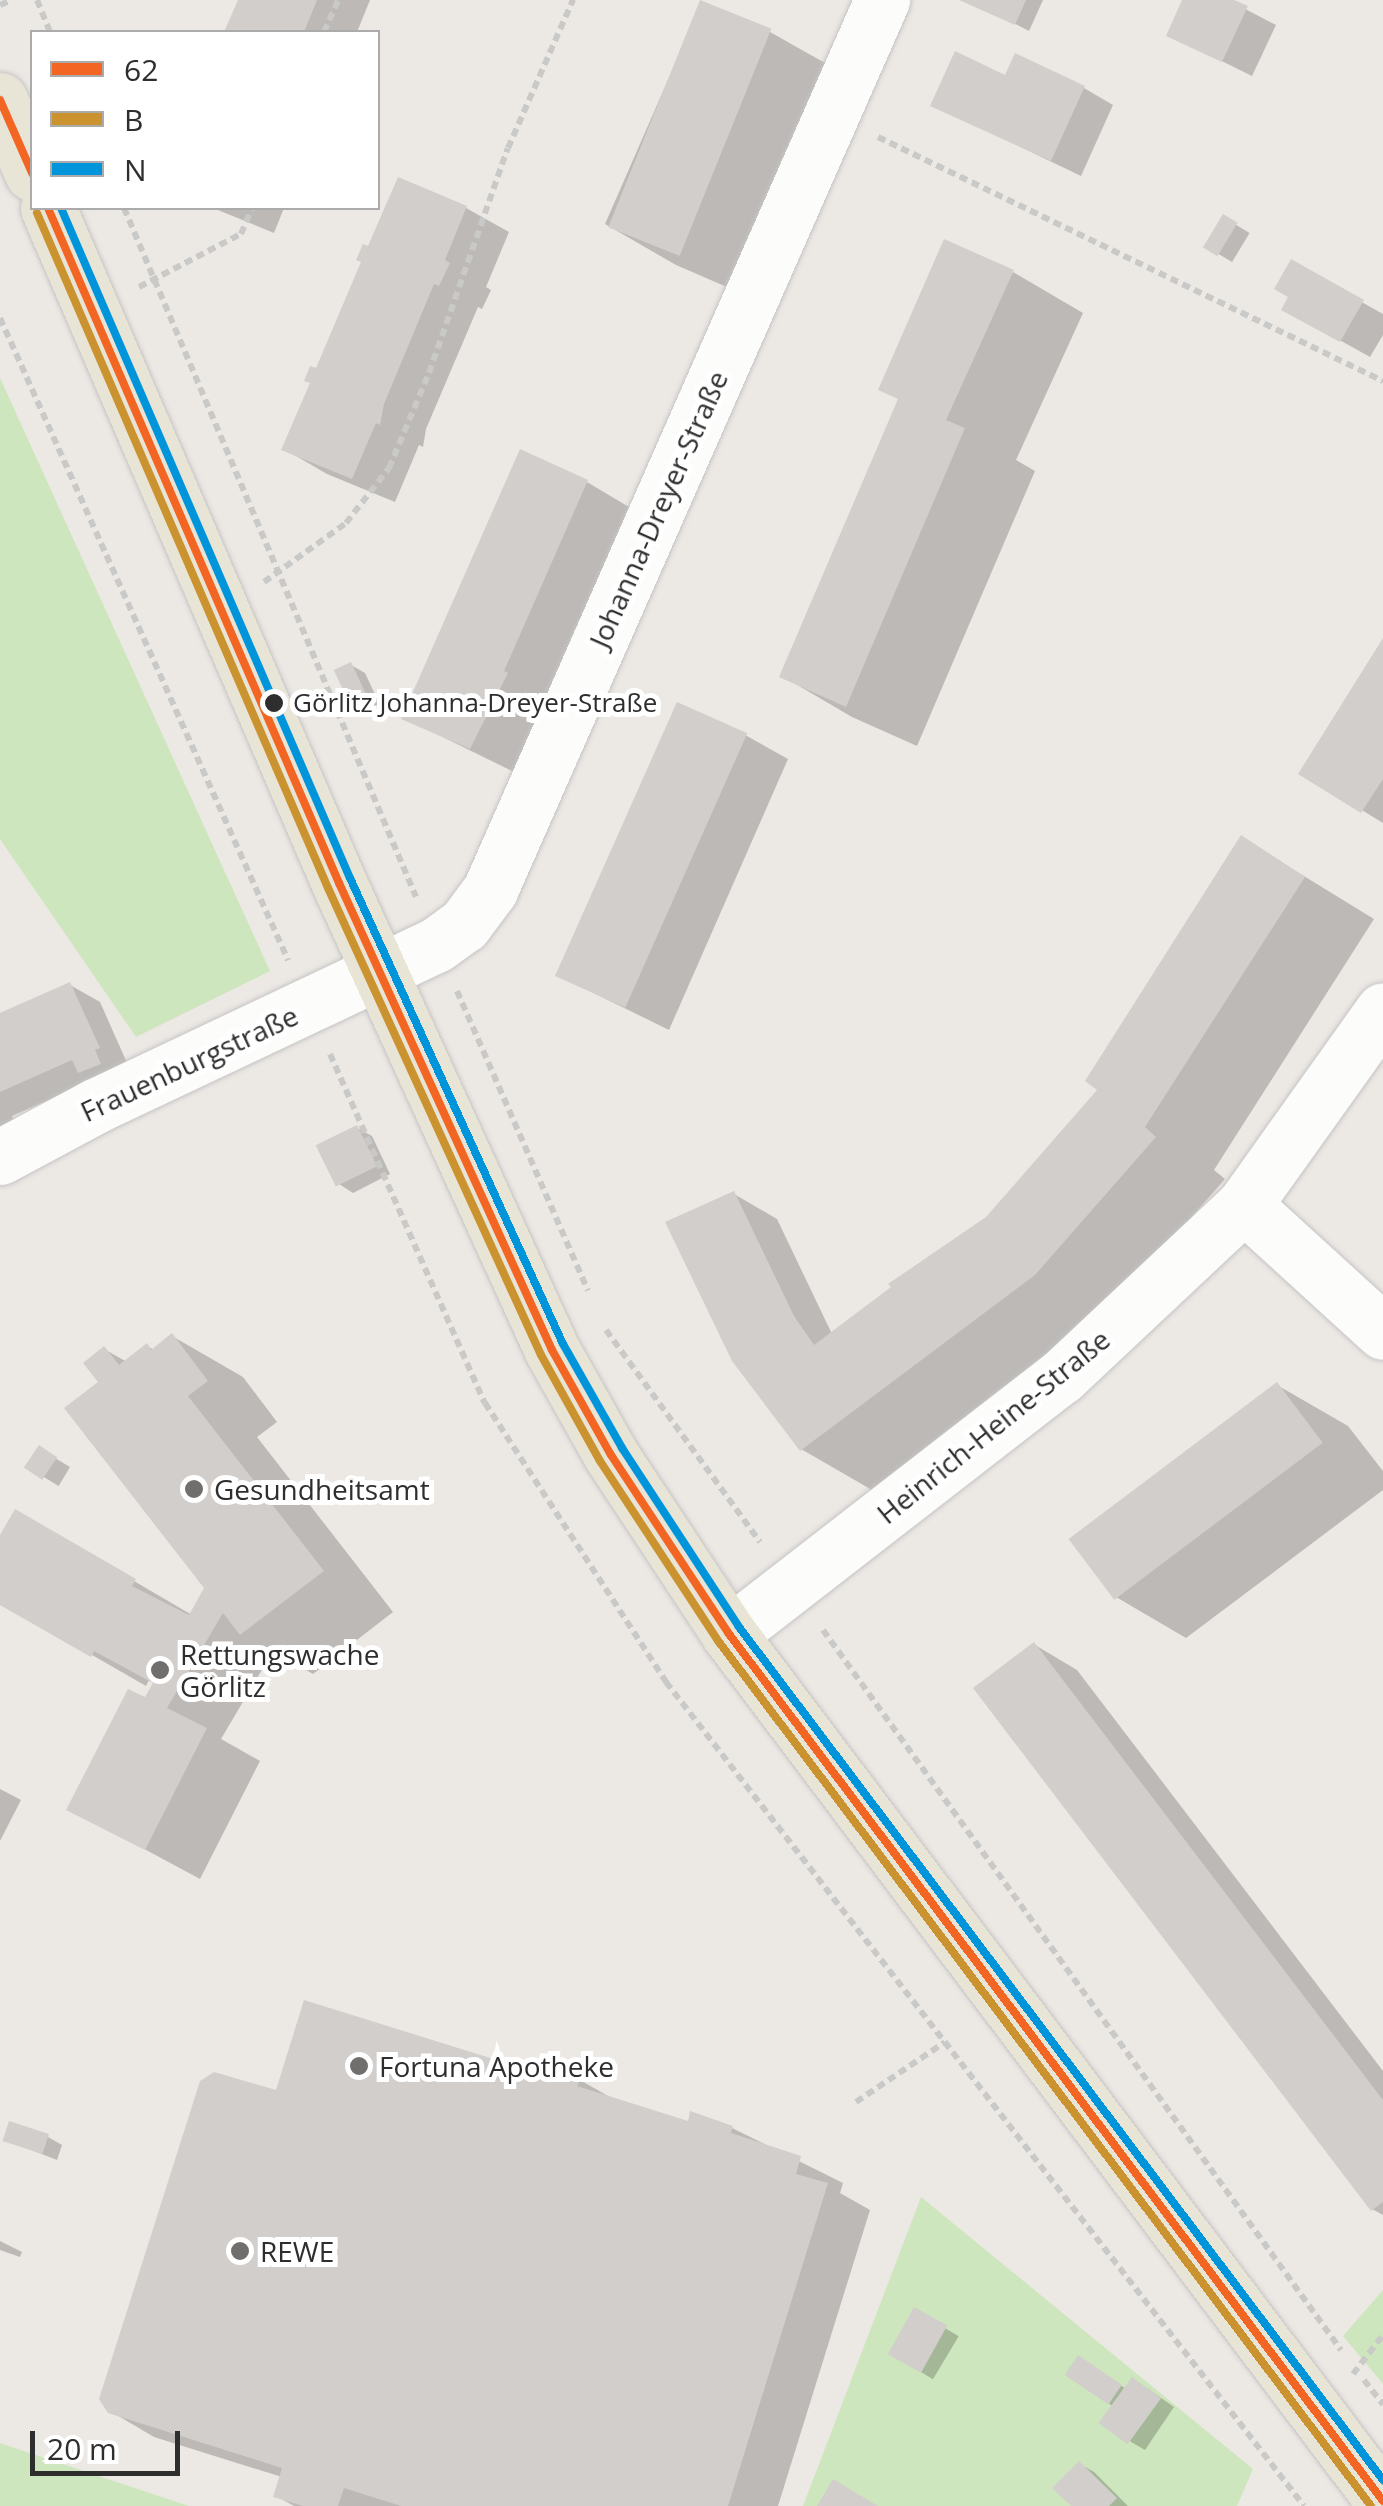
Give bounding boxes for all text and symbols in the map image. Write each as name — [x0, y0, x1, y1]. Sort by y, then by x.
legend — [30, 30, 380, 210]
text: 62 — [124, 49, 158, 90]
text: B — [124, 99, 143, 140]
text: N — [124, 149, 147, 190]
street label: Johanna-Dreyer-Straße — [582, 366, 734, 652]
place label: Görlitz Johanna-Dreyer-Straße — [293, 687, 657, 719]
marker: Görlitz Johanna-Dreyer-Straße — [264, 693, 284, 713]
street label: Frauenburgstraße — [75, 998, 303, 1128]
street label: Heinrich-Heine-Straße — [870, 1322, 1116, 1530]
place label: Gesundheitsamt — [214, 1472, 430, 1506]
marker: Gesundheitsamt — [183, 1478, 205, 1500]
place label: Rettungswache Görlitz — [180, 1637, 379, 1703]
marker: Rettungswache Görlitz — [149, 1659, 171, 1681]
place label: Fortuna Apotheke — [379, 2049, 614, 2083]
marker: Fortuna Apotheke — [348, 2055, 370, 2077]
place label: REWE — [260, 2234, 334, 2268]
marker: REWE — [229, 2240, 251, 2262]
scale bar — [35, 2411, 185, 2473]
text: 20 m — [47, 2428, 117, 2469]

